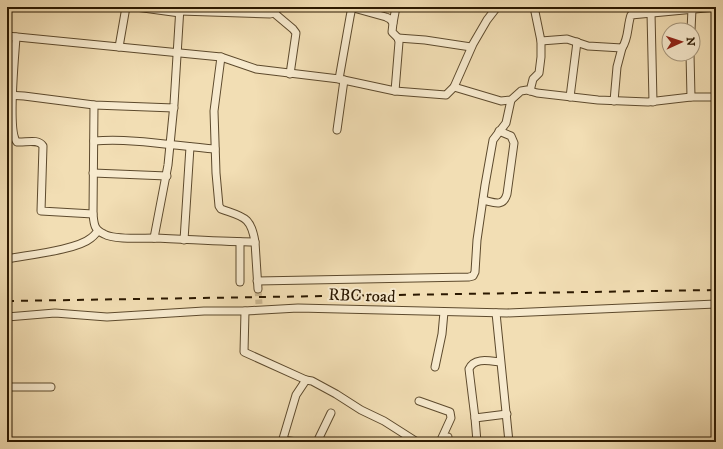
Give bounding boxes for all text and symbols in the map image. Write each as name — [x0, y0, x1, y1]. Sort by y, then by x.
north arrow — [661, 22, 701, 62]
text: N — [683, 37, 697, 46]
street label: RBC road — [328, 284, 396, 308]

